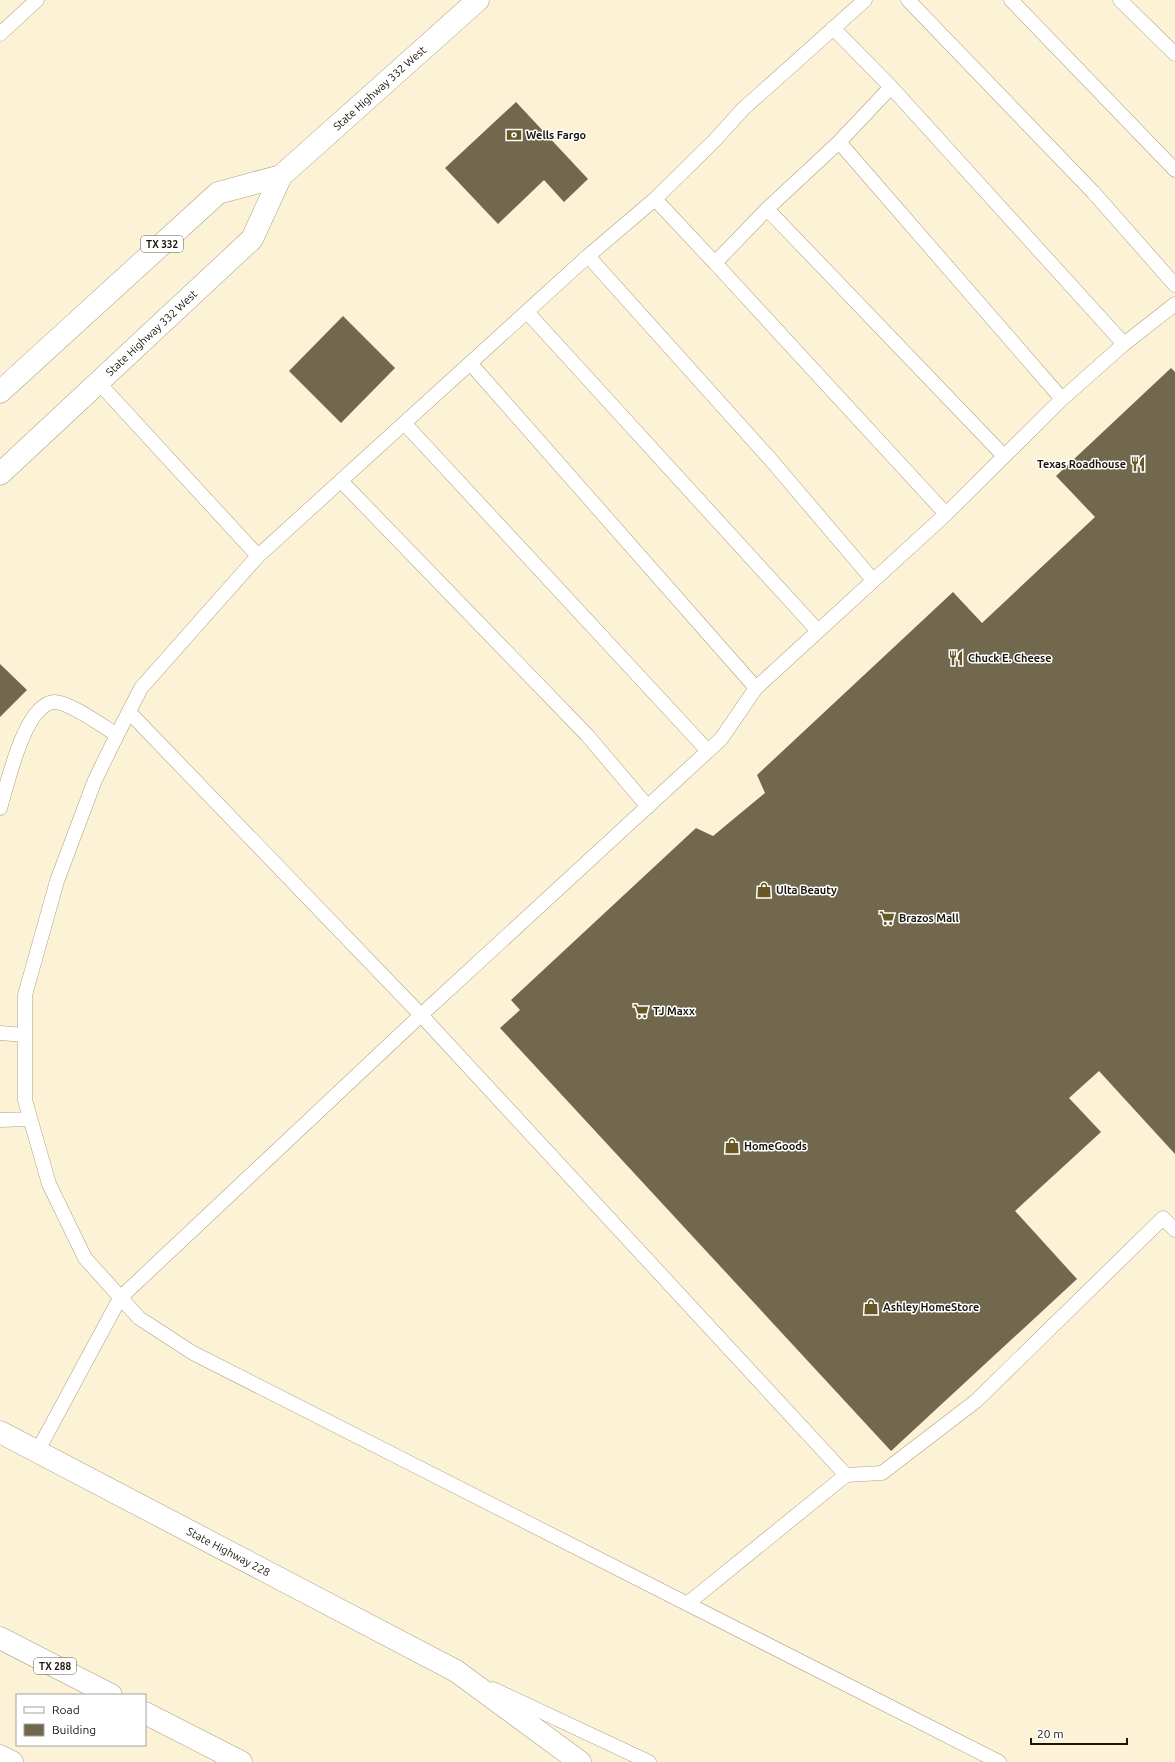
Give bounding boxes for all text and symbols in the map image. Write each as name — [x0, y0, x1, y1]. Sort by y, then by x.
street label: State Highway 332 West — [331, 43, 429, 132]
bank icon: Wells Fargo — [505, 126, 523, 144]
place label: Wells Fargo — [526, 129, 587, 141]
road number: TX 332 — [141, 236, 183, 252]
street label: State Highway 332 West — [103, 287, 200, 378]
restaurant icon: Texas Roadhouse — [1129, 455, 1147, 473]
place label: Texas Roadhouse — [1037, 458, 1126, 470]
restaurant icon: Chuck E. Cheese — [947, 649, 965, 667]
place label: Chuck E. Cheese — [968, 652, 1052, 664]
shop icon: Ulta Beauty — [755, 881, 773, 899]
place label: Ulta Beauty — [776, 884, 837, 896]
supermarket icon: Brazos Mall — [878, 909, 896, 927]
place label: Brazos Mall — [899, 912, 959, 924]
supermarket icon: TJ Maxx — [632, 1002, 650, 1020]
place label: TJ Maxx — [653, 1005, 695, 1017]
shop icon: HomeGoods — [723, 1137, 741, 1155]
place label: HomeGoods — [744, 1140, 807, 1152]
shop icon: Ashley HomeStore — [862, 1298, 880, 1316]
place label: Ashley HomeStore — [883, 1301, 979, 1313]
street label: State Highway 228 — [185, 1525, 272, 1579]
road number: TX 288 — [34, 1658, 76, 1674]
legend — [16, 1694, 146, 1746]
text: Road — [52, 1703, 80, 1716]
scale bar — [1031, 1720, 1127, 1746]
text: Building — [52, 1723, 96, 1736]
text: 20 m — [1037, 1727, 1064, 1740]

